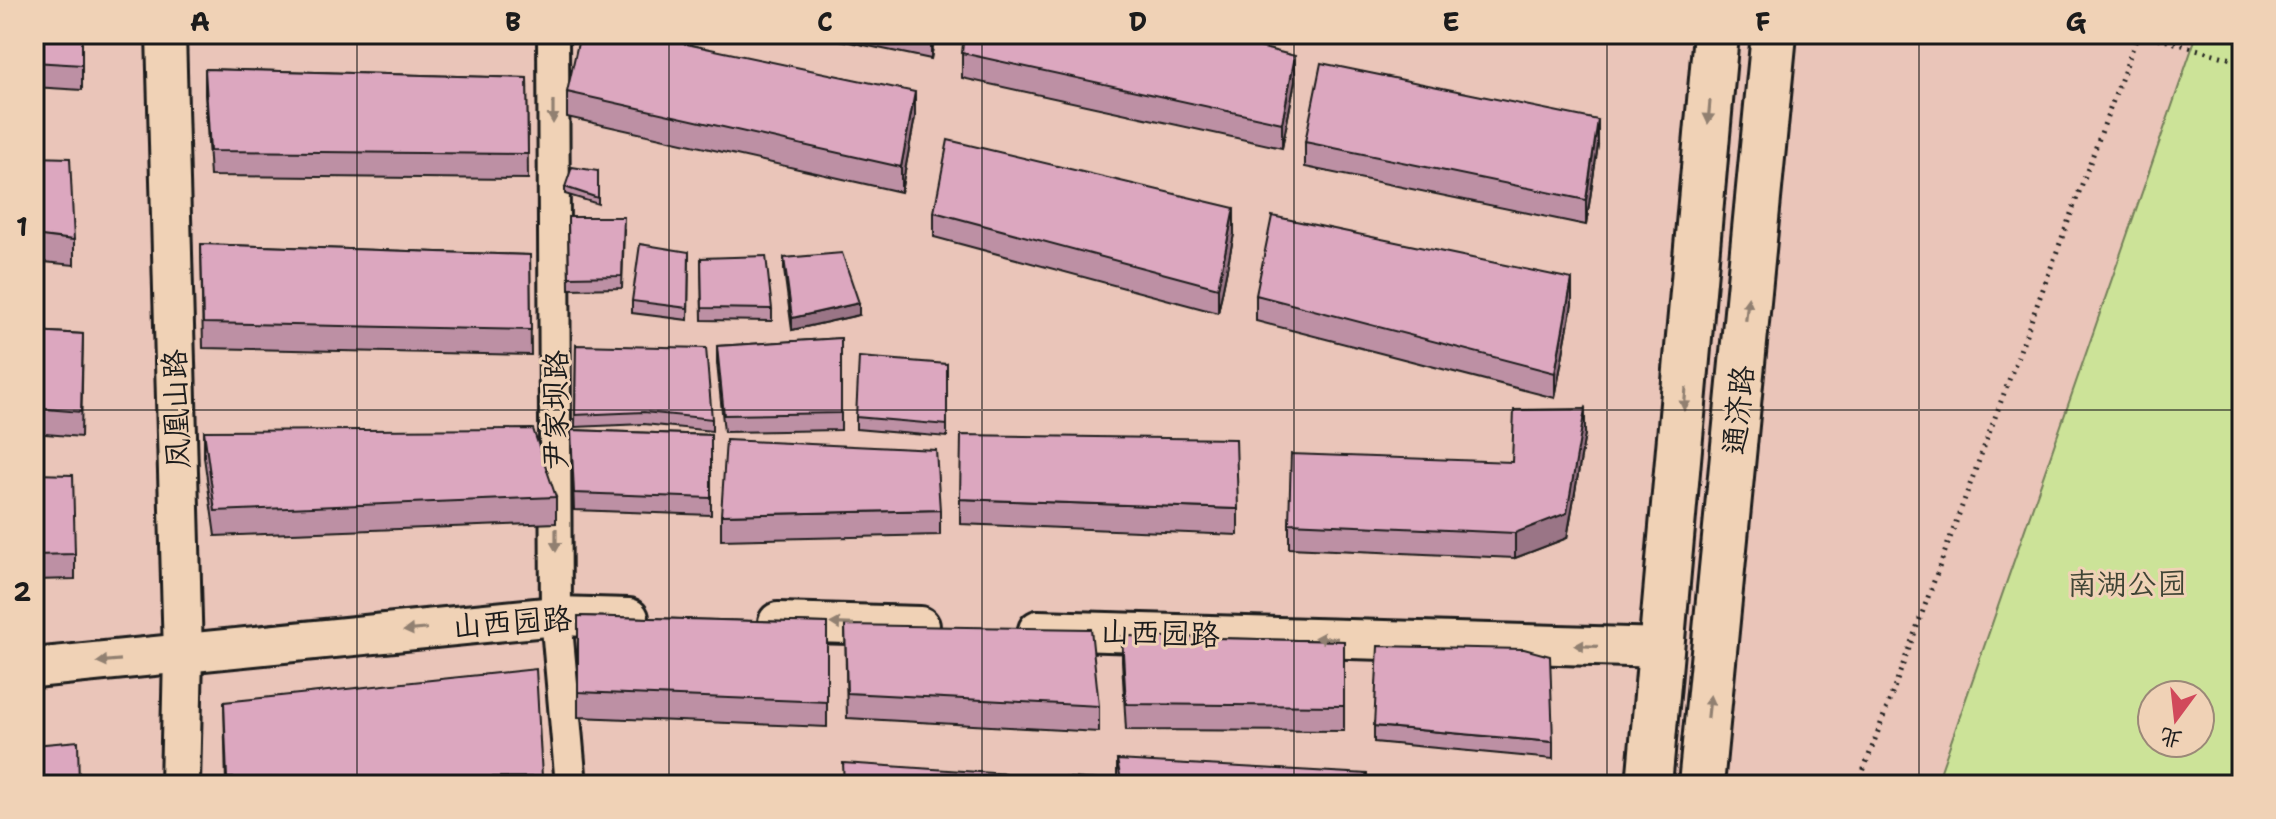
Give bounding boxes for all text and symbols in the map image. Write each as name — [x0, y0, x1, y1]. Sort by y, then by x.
text: A — [190, 4, 210, 39]
text: B — [505, 4, 521, 39]
text: C — [817, 4, 833, 39]
text: D — [1129, 4, 1147, 39]
text: E — [1442, 4, 1460, 39]
text: F — [1755, 4, 1771, 39]
text: G — [2066, 4, 2087, 39]
one-way arrow — [547, 100, 559, 125]
one-way arrow — [1703, 100, 1716, 125]
text: 1 — [16, 209, 28, 244]
one-way arrow — [1741, 296, 1754, 321]
street label: 凤凰山路 — [153, 348, 199, 470]
street label: 尹家坝路 — [535, 350, 576, 470]
street label: 通济路 — [1713, 363, 1763, 457]
one-way arrow — [1678, 387, 1691, 412]
one-way arrow — [550, 528, 562, 553]
park label: 南湖公园 — [2067, 563, 2187, 604]
text: 2 — [13, 574, 31, 609]
street label: 山西园路 — [451, 597, 573, 647]
street label: 山西园路 — [1099, 610, 1221, 656]
one-way arrow — [829, 618, 854, 631]
one-way arrow — [402, 624, 427, 637]
one-way arrow — [1313, 632, 1338, 645]
one-way arrow — [1573, 639, 1598, 652]
one-way arrow — [96, 655, 121, 668]
north arrow — [2136, 679, 2216, 759]
one-way arrow — [1702, 694, 1715, 719]
text: 北 — [2157, 721, 2185, 755]

